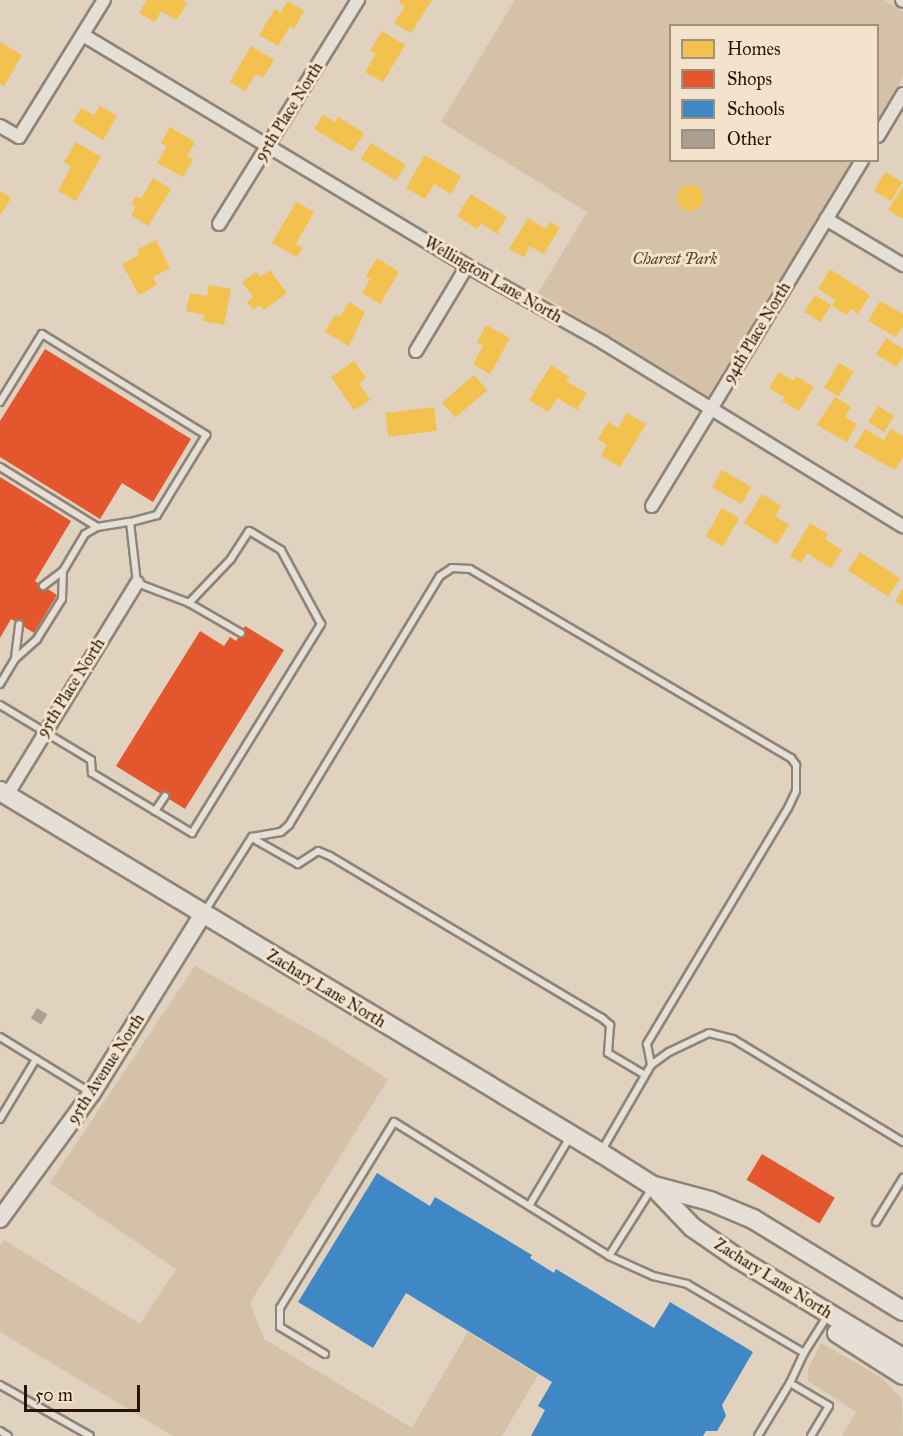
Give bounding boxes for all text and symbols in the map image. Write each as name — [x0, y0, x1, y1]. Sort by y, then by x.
legend — [669, 24, 879, 162]
text: Homes — [727, 38, 781, 60]
street label: 95th Place North — [251, 59, 327, 165]
text: Shops — [727, 68, 772, 90]
text: Schools — [727, 98, 785, 120]
text: Other — [727, 128, 771, 150]
street label: Wellington Lane North — [421, 233, 565, 327]
park label: Charest Park — [633, 249, 717, 269]
street label: 94th Place North — [719, 279, 795, 387]
street label: 95th Place North — [33, 635, 109, 741]
street label: Zachary Lane North — [263, 946, 389, 1032]
street label: 95th Avenue North — [63, 1010, 149, 1128]
street label: Zachary Lane North — [710, 1235, 836, 1323]
scale bar — [27, 1373, 142, 1411]
text: 50 m — [35, 1384, 73, 1406]

